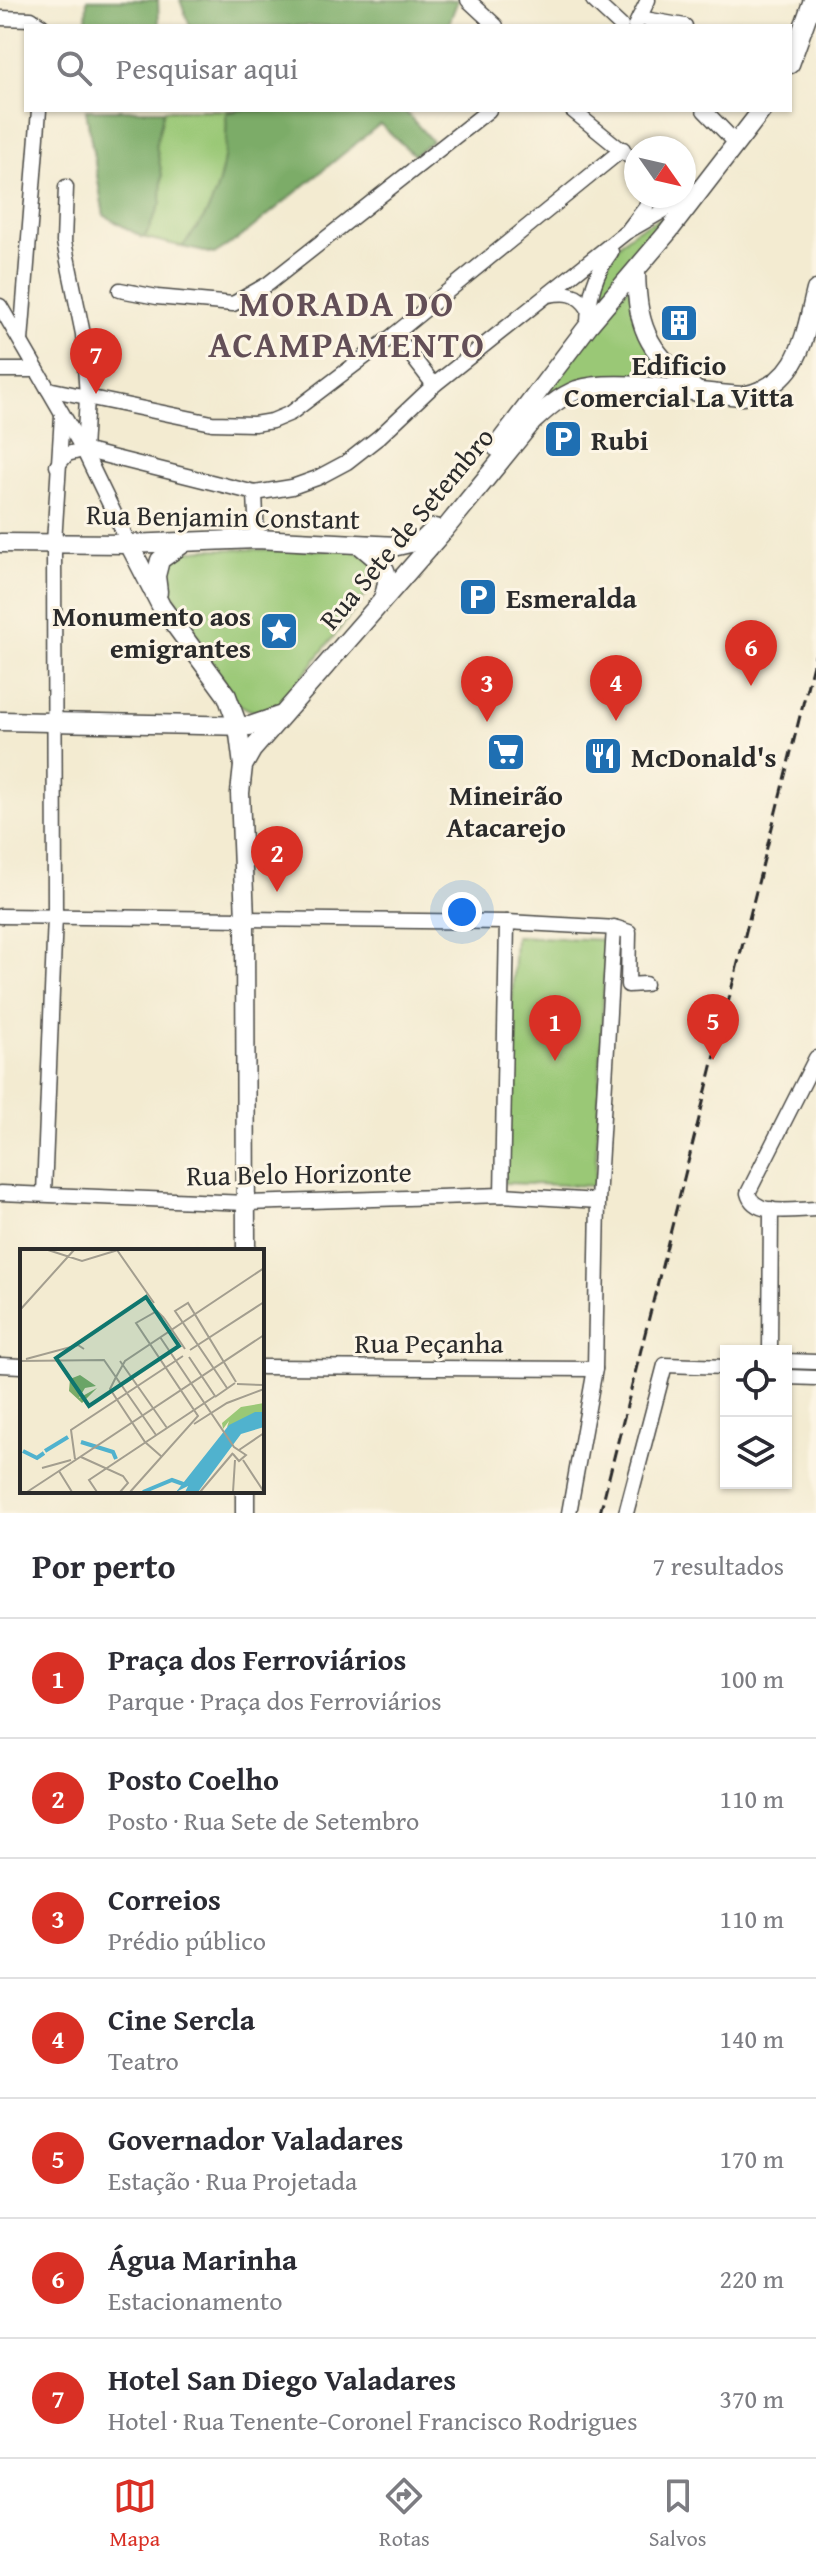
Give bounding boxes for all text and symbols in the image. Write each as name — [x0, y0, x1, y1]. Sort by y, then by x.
search box — [24, 24, 792, 112]
icon: search — [52, 46, 96, 90]
text: Pesquisar aqui — [116, 46, 298, 90]
north arrow — [624, 136, 696, 208]
district label: MORADA DO ACAMPAMENTO — [208, 276, 486, 370]
building icon: Edificio Comercial La Vitta — [658, 302, 700, 344]
pin: 7 — [70, 328, 122, 394]
place label: Edificio Comercial La Vitta — [564, 344, 795, 417]
street label: Rua Sete de Setembro — [309, 418, 503, 638]
parking icon: Rubi — [542, 418, 584, 460]
place label: Rubi — [591, 419, 649, 460]
street label: Rua Benjamin Constant — [86, 493, 360, 539]
parking icon: Esmeralda — [457, 576, 499, 618]
place label: Esmeralda — [506, 577, 637, 618]
place label: Monumento aos emigrantes — [52, 595, 251, 668]
place icon: Monumento aos emigrantes — [258, 610, 300, 652]
pin: 6 — [725, 620, 777, 686]
pin: 4 — [590, 655, 642, 721]
pin: 3 — [461, 656, 513, 722]
supermarket icon: Mineirão Atacarejo — [485, 731, 527, 773]
restaurant icon: McDonald's — [582, 735, 624, 777]
place label: McDonald's — [631, 736, 777, 777]
place label: Mineirão Atacarejo — [446, 774, 566, 847]
pin: 2 — [251, 826, 303, 892]
your location — [442, 892, 482, 932]
pin: 5 — [687, 994, 739, 1060]
pin: 1 — [529, 995, 581, 1061]
street label: Rua Belo Horizonte — [186, 1151, 412, 1195]
inset map — [20, 1249, 264, 1493]
street label: Rua Peçanha — [354, 1322, 504, 1363]
map controls — [720, 1345, 792, 1489]
button: locate — [720, 1345, 792, 1417]
button: layers — [720, 1417, 792, 1489]
text: Por perto — [32, 1541, 176, 1590]
text: 7 resultados — [653, 1546, 784, 1585]
text: Praça dos Ferroviários — [108, 1637, 406, 1681]
text: 1 — [51, 1659, 65, 1698]
text: 100 m — [719, 1659, 784, 1698]
text: Parque · Praça dos Ferroviários — [108, 1681, 442, 1720]
text: Posto Coelho — [108, 1757, 279, 1801]
text: 2 — [51, 1779, 65, 1818]
text: 110 m — [719, 1779, 784, 1818]
text: Posto · Rua Sete de Setembro — [108, 1801, 419, 1840]
text: Correios — [108, 1877, 221, 1921]
text: 3 — [51, 1899, 65, 1938]
text: 110 m — [719, 1899, 784, 1938]
text: Prédio público — [108, 1921, 266, 1960]
text: Cine Sercla — [108, 1997, 255, 2041]
text: 4 — [51, 2019, 65, 2058]
text: 140 m — [719, 2019, 784, 2058]
text: Teatro — [108, 2041, 179, 2080]
text: Governador Valadares — [108, 2117, 403, 2161]
text: 5 — [51, 2139, 65, 2178]
text: 170 m — [719, 2139, 784, 2178]
text: Estação · Rua Projetada — [108, 2161, 357, 2200]
text: Água Marinha — [108, 2237, 297, 2281]
text: 6 — [51, 2259, 65, 2298]
text: 220 m — [719, 2259, 784, 2298]
text: Estacionamento — [108, 2281, 282, 2320]
text: Hotel San Diego Valadares — [108, 2357, 456, 2401]
text: 7 — [51, 2379, 65, 2418]
text: 370 m — [719, 2379, 784, 2418]
text: Hotel · Rua Tenente-Coronel Francisco Rodrigues — [108, 2401, 638, 2440]
tab: Mapa — [109, 2474, 160, 2554]
tab: Rotas — [379, 2474, 430, 2554]
tab: Salvos — [649, 2474, 707, 2554]

